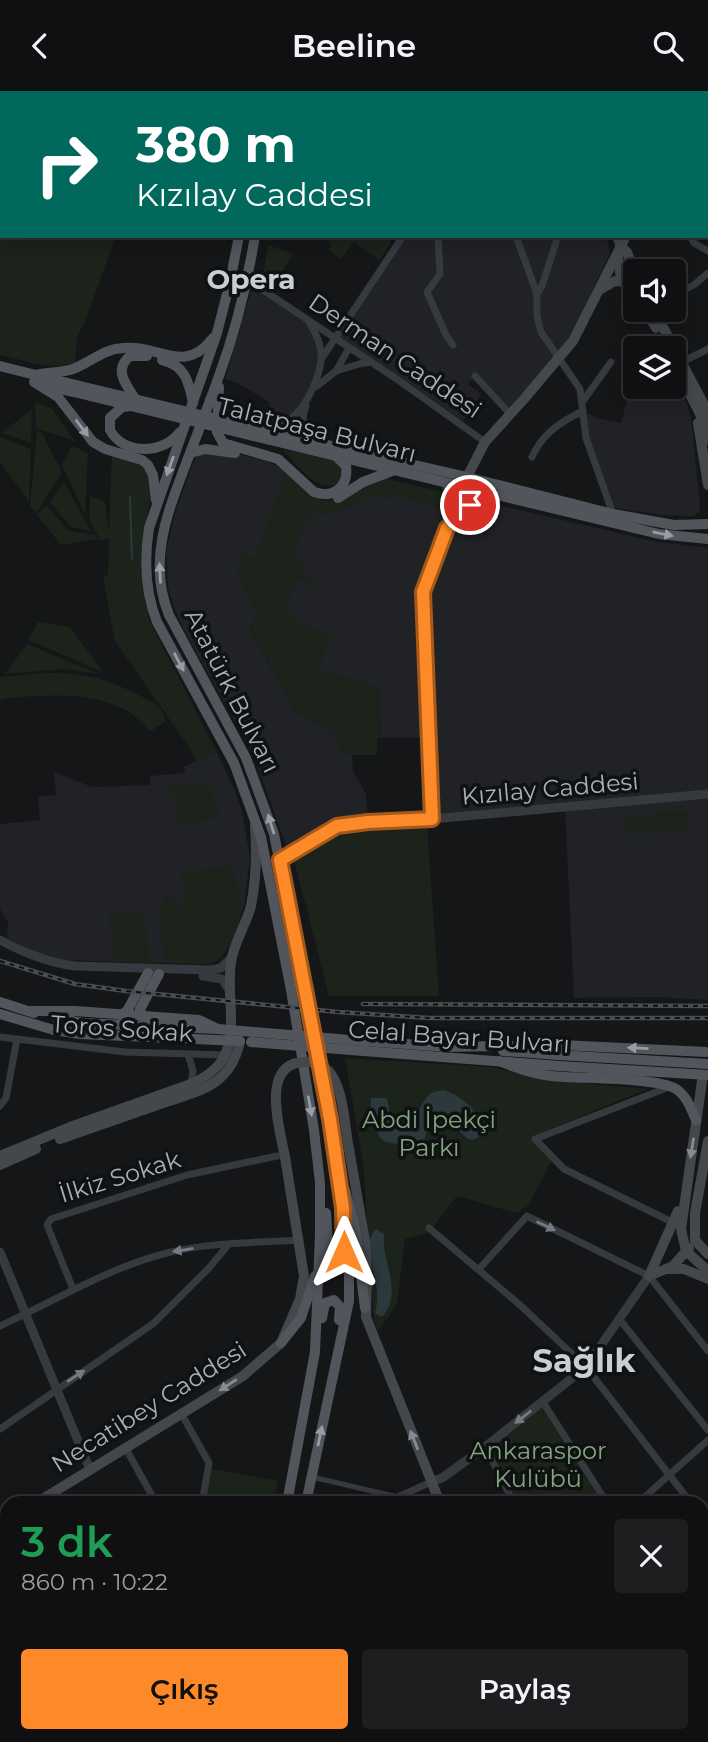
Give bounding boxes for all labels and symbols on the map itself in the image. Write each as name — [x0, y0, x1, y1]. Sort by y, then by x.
district label: Opera — [207, 262, 295, 296]
street label: Derman Caddesi — [303, 287, 487, 424]
street label: Talatpaşa Bulvarı — [215, 391, 419, 468]
one-way arrow — [75, 419, 89, 438]
one-way arrow — [165, 455, 176, 476]
pin — [440, 475, 500, 535]
one-way arrow — [653, 529, 675, 540]
one-way arrow — [154, 562, 165, 584]
street label: Atatürk Bulvarı — [179, 604, 286, 777]
one-way arrow — [173, 652, 185, 672]
street label: Kızılay Caddesi — [460, 766, 640, 811]
one-way arrow — [265, 813, 275, 834]
street label: Toros Sokak — [50, 1009, 195, 1048]
street label: Celal Bayar Bulvarı — [347, 1014, 571, 1059]
one-way arrow — [627, 1043, 649, 1054]
one-way arrow — [305, 1095, 316, 1117]
park label: Abdi İpekçi Parkı — [362, 1105, 496, 1162]
one-way arrow — [686, 1137, 697, 1159]
street label: İlkiz Sokak — [56, 1144, 185, 1209]
position arrow — [307, 1215, 381, 1289]
one-way arrow — [536, 1220, 556, 1231]
one-way arrow — [172, 1245, 194, 1256]
street label: Necatibey Caddesi — [46, 1335, 251, 1478]
district label: Sağlık — [533, 1341, 636, 1380]
one-way arrow — [67, 1369, 85, 1383]
one-way arrow — [219, 1379, 238, 1392]
one-way arrow — [515, 1410, 533, 1425]
one-way arrow — [315, 1425, 326, 1447]
one-way arrow — [408, 1430, 419, 1451]
park label: Ankaraspor Kulübü — [469, 1436, 607, 1493]

